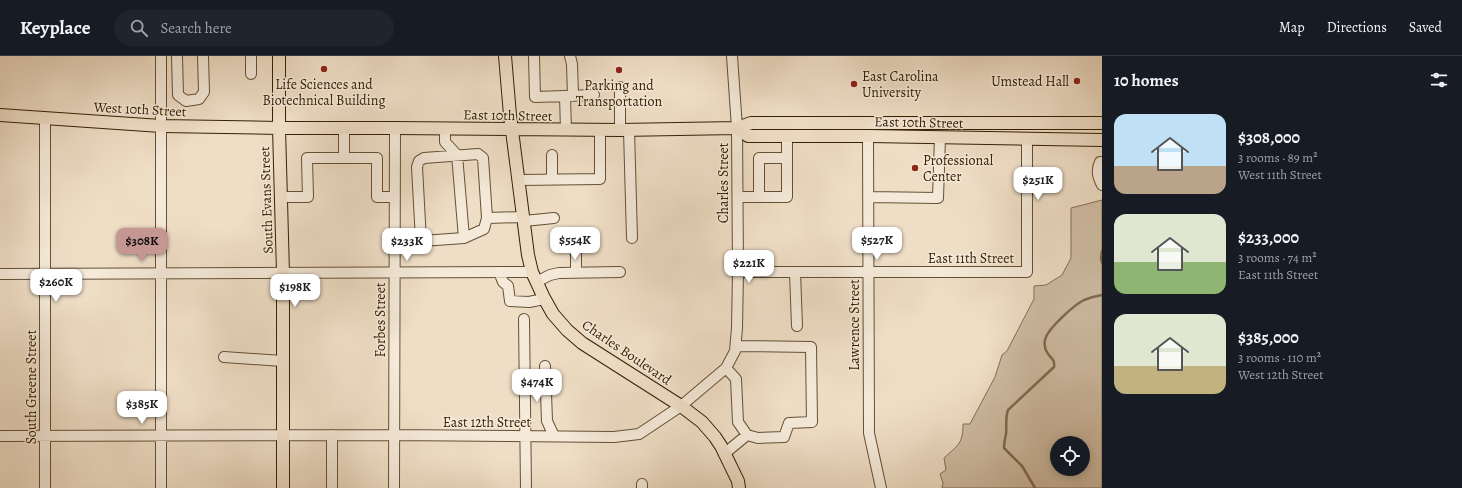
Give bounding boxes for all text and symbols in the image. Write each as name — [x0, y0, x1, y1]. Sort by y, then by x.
search box — [114, 10, 394, 46]
text: Keyplace — [20, 15, 90, 41]
icon: search — [128, 17, 150, 39]
text: Search here — [160, 18, 232, 38]
text: Map — [1279, 18, 1305, 37]
text: Directions — [1327, 18, 1387, 37]
text: Saved — [1409, 18, 1442, 37]
marker: Life Sciences and Biotechnical Building — [319, 64, 329, 74]
marker: Parking and Transportation — [614, 65, 624, 75]
place label: East Carolina University — [862, 67, 939, 102]
text: 10 homes — [1114, 69, 1179, 92]
icon: filters — [1428, 69, 1450, 91]
place label: Umstead Hall — [991, 72, 1070, 91]
place label: Life Sciences and Biotechnical Building — [262, 75, 386, 110]
place label: Parking and Transportation — [576, 76, 663, 111]
marker: Umstead Hall — [1072, 76, 1082, 86]
marker: East Carolina University — [849, 79, 859, 89]
street label: West 10th Street — [92, 98, 187, 121]
street label: East 10th Street — [463, 105, 553, 126]
street label: East 10th Street — [874, 112, 964, 133]
text: $308,000 — [1238, 126, 1300, 149]
icon: home — [1146, 130, 1194, 178]
street label: Charles Street — [714, 142, 733, 223]
street label: South Evans Street — [255, 146, 278, 254]
text: 3 rooms · 89 m² — [1238, 149, 1317, 166]
place label: Professional Center — [923, 151, 994, 186]
marker: Professional Center — [910, 163, 920, 173]
text: West 11th Street — [1238, 166, 1322, 183]
pin: $251K — [1010, 167, 1066, 201]
text: $251K — [1022, 171, 1054, 188]
text: $233,000 — [1238, 226, 1299, 249]
pin: $554K — [547, 227, 603, 261]
pin: $527K — [849, 227, 905, 261]
pin: $308K — [114, 228, 170, 262]
pin: $233K — [379, 228, 435, 262]
icon: home — [1146, 230, 1194, 278]
text: $554K — [559, 231, 591, 248]
text: $527K — [861, 231, 893, 248]
text: $308K — [126, 232, 158, 249]
text: $233K — [391, 232, 423, 249]
street label: East 11th Street — [928, 249, 1015, 268]
text: 3 rooms · 74 m² — [1238, 249, 1317, 266]
pin: $221K — [721, 250, 777, 284]
text: $221K — [733, 254, 765, 271]
text: East 11th Street — [1238, 266, 1318, 283]
pin: $260K — [28, 269, 84, 303]
text: $260K — [39, 273, 73, 290]
pin: $198K — [267, 274, 323, 308]
text: $198K — [279, 278, 311, 295]
street label: Lawrence Street — [845, 279, 864, 371]
street label: Forbes Street — [371, 282, 390, 358]
street label: Charles Boulevard — [578, 315, 676, 390]
text: $385,000 — [1238, 326, 1299, 349]
street label: South Greene Street — [22, 329, 41, 444]
icon: home — [1146, 330, 1194, 378]
text: 3 rooms · 110 m² — [1238, 349, 1321, 366]
text: West 12th Street — [1238, 366, 1323, 383]
pin: $474K — [509, 369, 565, 403]
text: $474K — [521, 373, 553, 390]
pin: $385K — [114, 391, 170, 425]
text: $385K — [126, 395, 158, 412]
street label: East 12th Street — [443, 413, 532, 432]
map controls — [1050, 436, 1090, 476]
button: locate — [1050, 436, 1090, 476]

